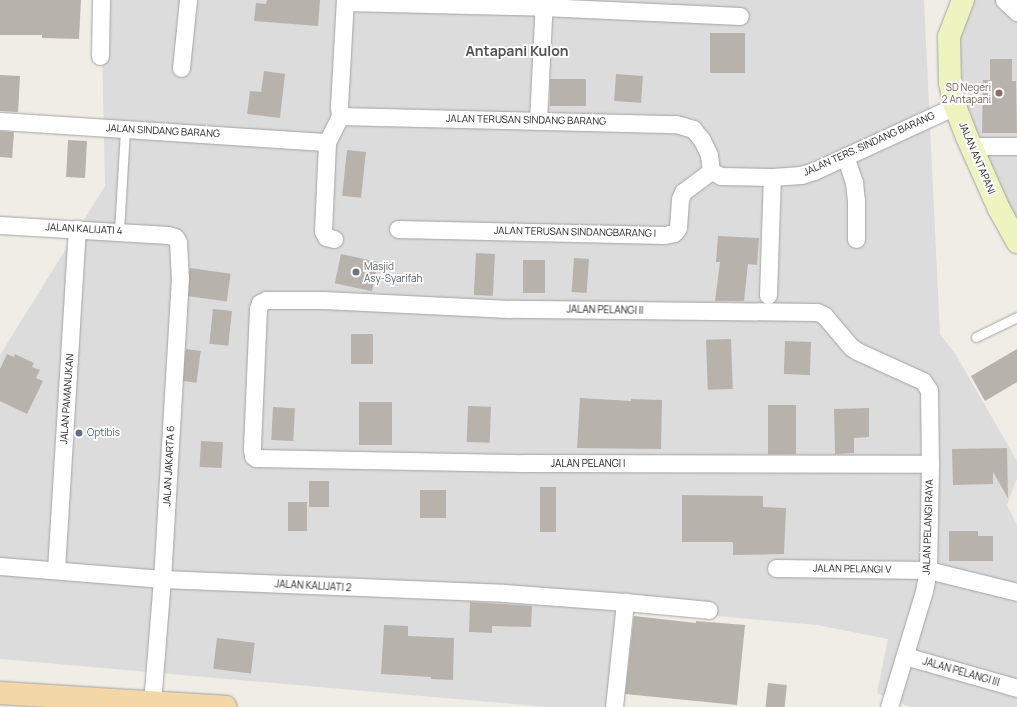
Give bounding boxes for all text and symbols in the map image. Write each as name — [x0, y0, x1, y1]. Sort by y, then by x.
district label: Antapani Kulon — [465, 43, 569, 59]
place label: SD Negeri 2 Antapani — [942, 81, 991, 104]
marker: SD Negeri 2 Antapani — [994, 88, 1004, 98]
street label: JALAN TERS. SINDANG BARANG — [801, 110, 937, 178]
street label: JALAN TERUSAN SINDANG BARANG — [446, 113, 606, 127]
street label: JALAN ANTAPANI — [956, 120, 998, 196]
street label: JALAN SINDANG BARANG — [106, 122, 220, 140]
street label: JALAN KALIJATI 4 — [45, 221, 123, 237]
street label: JALAN TERUSAN SINDANGBARANG I — [494, 225, 656, 239]
place label: Masjid Asy-Syarifah — [364, 260, 422, 284]
marker: Masjid Asy-Syarifah — [351, 267, 361, 277]
street label: JALAN PELANGI II — [566, 303, 644, 317]
street label: JALAN PAMANUKAN — [58, 353, 76, 445]
street label: JALAN JAKARTA 6 — [161, 425, 177, 507]
place label: Optibis — [87, 427, 120, 439]
marker: Optibis — [74, 428, 84, 438]
street label: JALAN PELANGI I — [551, 458, 625, 470]
street label: JALAN PELANGI RAYA — [920, 479, 936, 575]
street label: JALAN PELANGI V — [813, 562, 891, 576]
street label: JALAN KALIJATI 2 — [274, 578, 352, 594]
street label: JALAN PELANGI III — [921, 655, 1001, 689]

